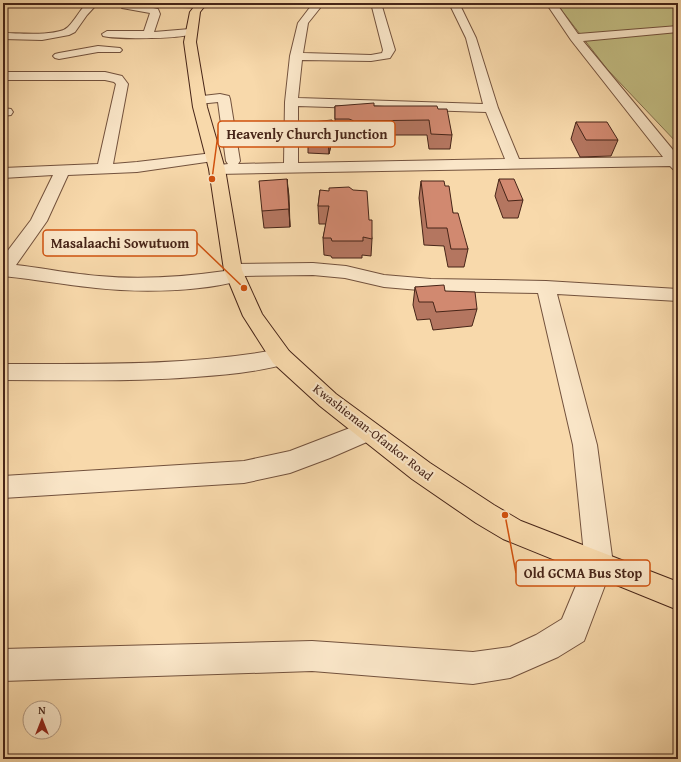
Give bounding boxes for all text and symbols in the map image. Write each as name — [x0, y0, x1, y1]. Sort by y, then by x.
callout: Heavenly Church Junction — [218, 121, 395, 147]
text: Heavenly Church Junction — [226, 124, 388, 144]
callout: Masalaachi Sowutuom — [43, 230, 197, 256]
text: Masalaachi Sowutuom — [51, 233, 189, 253]
street label: Kwashieman-Ofankor Road — [309, 379, 437, 485]
callout: Old GCMA Bus Stop — [516, 560, 650, 586]
text: Old GCMA Bus Stop — [524, 563, 642, 583]
north arrow — [22, 700, 62, 740]
text: N — [38, 702, 46, 718]

